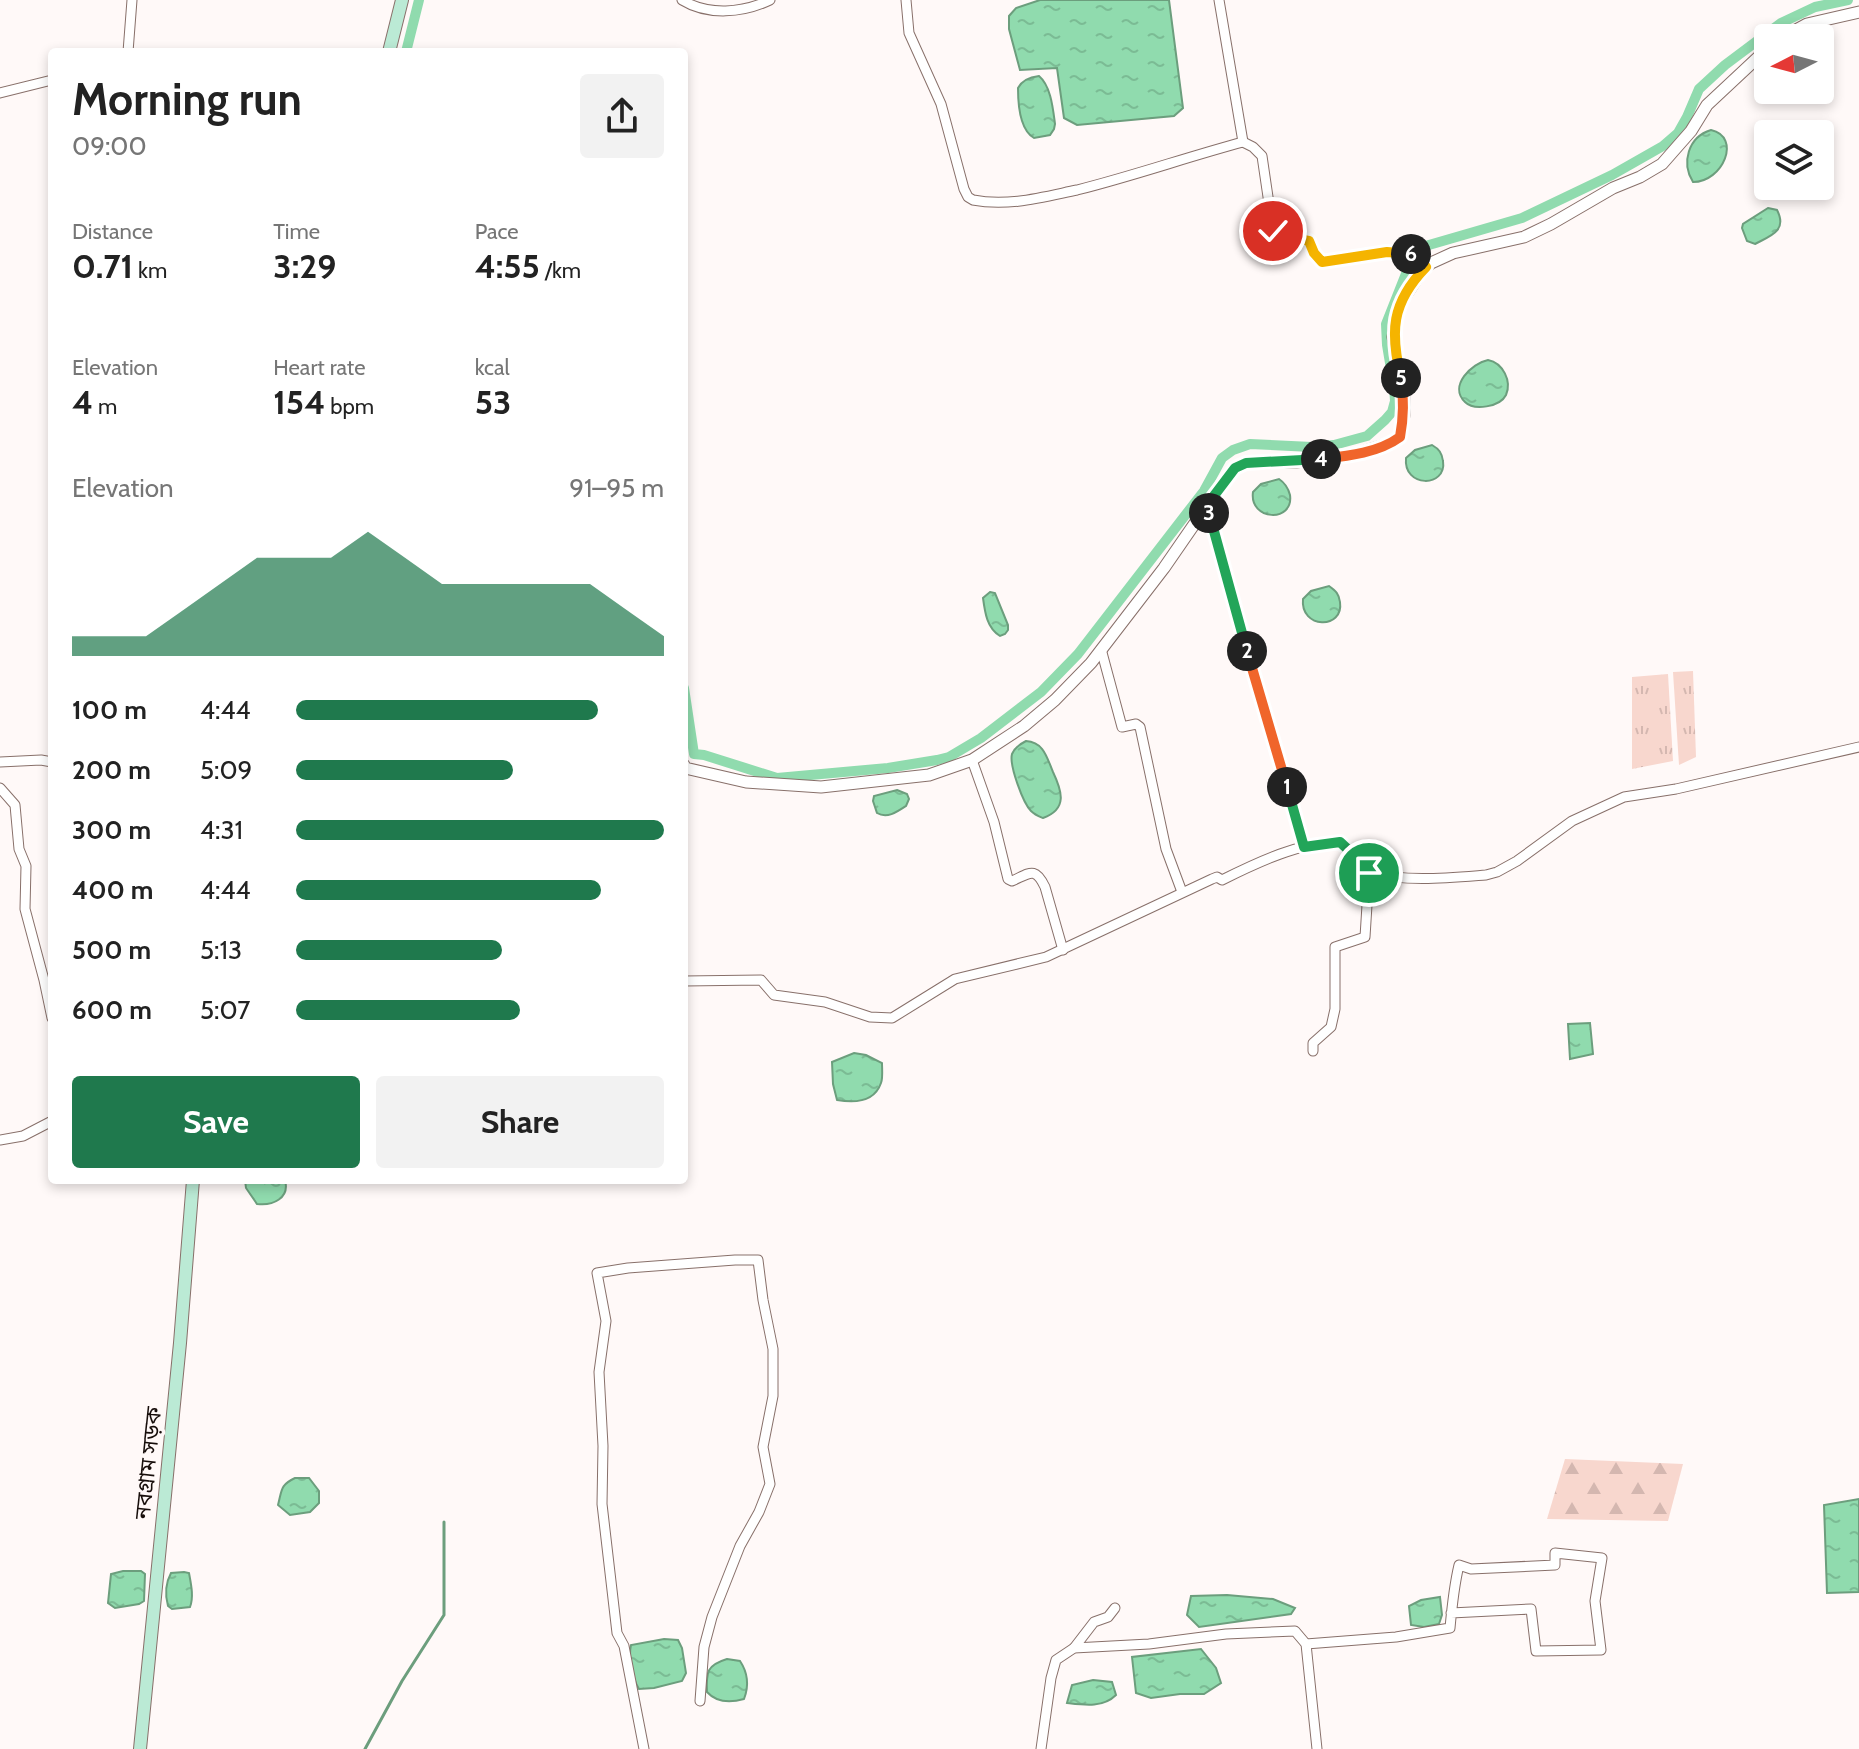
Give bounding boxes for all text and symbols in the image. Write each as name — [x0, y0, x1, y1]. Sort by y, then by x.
north arrow — [1754, 24, 1834, 104]
map controls — [1754, 24, 1834, 200]
text: Morning run — [72, 73, 302, 126]
button: share — [580, 74, 664, 158]
button: layers — [1754, 120, 1834, 200]
text: 09:00 — [72, 130, 147, 162]
pin — [1239, 197, 1307, 265]
icon: check — [1251, 209, 1295, 253]
text: Distance — [72, 218, 153, 245]
text: Time — [273, 218, 320, 245]
text: Pace — [475, 218, 519, 245]
pin: 6 — [1391, 234, 1431, 274]
text: 6 — [1405, 240, 1417, 267]
text: 0.71 — [72, 245, 133, 287]
text: 3:29 — [273, 245, 336, 287]
text: 4:55 — [475, 245, 540, 287]
text: km — [133, 257, 167, 284]
text: /km — [540, 257, 581, 284]
text: Elevation — [72, 354, 158, 381]
text: Heart rate — [273, 354, 365, 381]
text: kcal — [475, 354, 510, 381]
pin: 5 — [1381, 358, 1421, 398]
text: 5 — [1395, 364, 1407, 391]
text: 4 — [72, 381, 93, 423]
text: 154 — [273, 381, 325, 423]
text: 53 — [475, 381, 511, 423]
text: m — [93, 393, 117, 420]
text: bpm — [325, 393, 374, 420]
pin: 4 — [1301, 439, 1341, 479]
text: 4 — [1314, 445, 1328, 472]
text: Elevation — [72, 472, 174, 504]
text: 91–95 m — [569, 472, 664, 504]
pin: 3 — [1189, 493, 1229, 533]
text: 3 — [1203, 499, 1215, 526]
pin: 2 — [1227, 631, 1267, 671]
text: 2 — [1241, 637, 1253, 664]
text: 100 m — [72, 694, 147, 726]
text: 4:44 — [200, 694, 251, 726]
text: 200 m — [72, 754, 151, 786]
text: 5:09 — [200, 754, 252, 786]
pin: 1 — [1267, 767, 1307, 807]
text: 1 — [1283, 773, 1291, 800]
text: 300 m — [72, 814, 151, 846]
text: 4:31 — [200, 814, 243, 846]
pin — [1335, 839, 1403, 907]
icon: arrive — [1347, 851, 1391, 895]
text: 400 m — [72, 874, 153, 906]
text: 4:44 — [200, 874, 251, 906]
text: 500 m — [72, 934, 151, 966]
text: 5:13 — [200, 934, 242, 966]
text: 600 m — [72, 994, 152, 1026]
text: 5:07 — [200, 994, 250, 1026]
button: Save — [72, 1076, 360, 1168]
button: Share — [376, 1076, 664, 1168]
street label: নবগ্রাম সড়ক — [129, 1405, 167, 1522]

